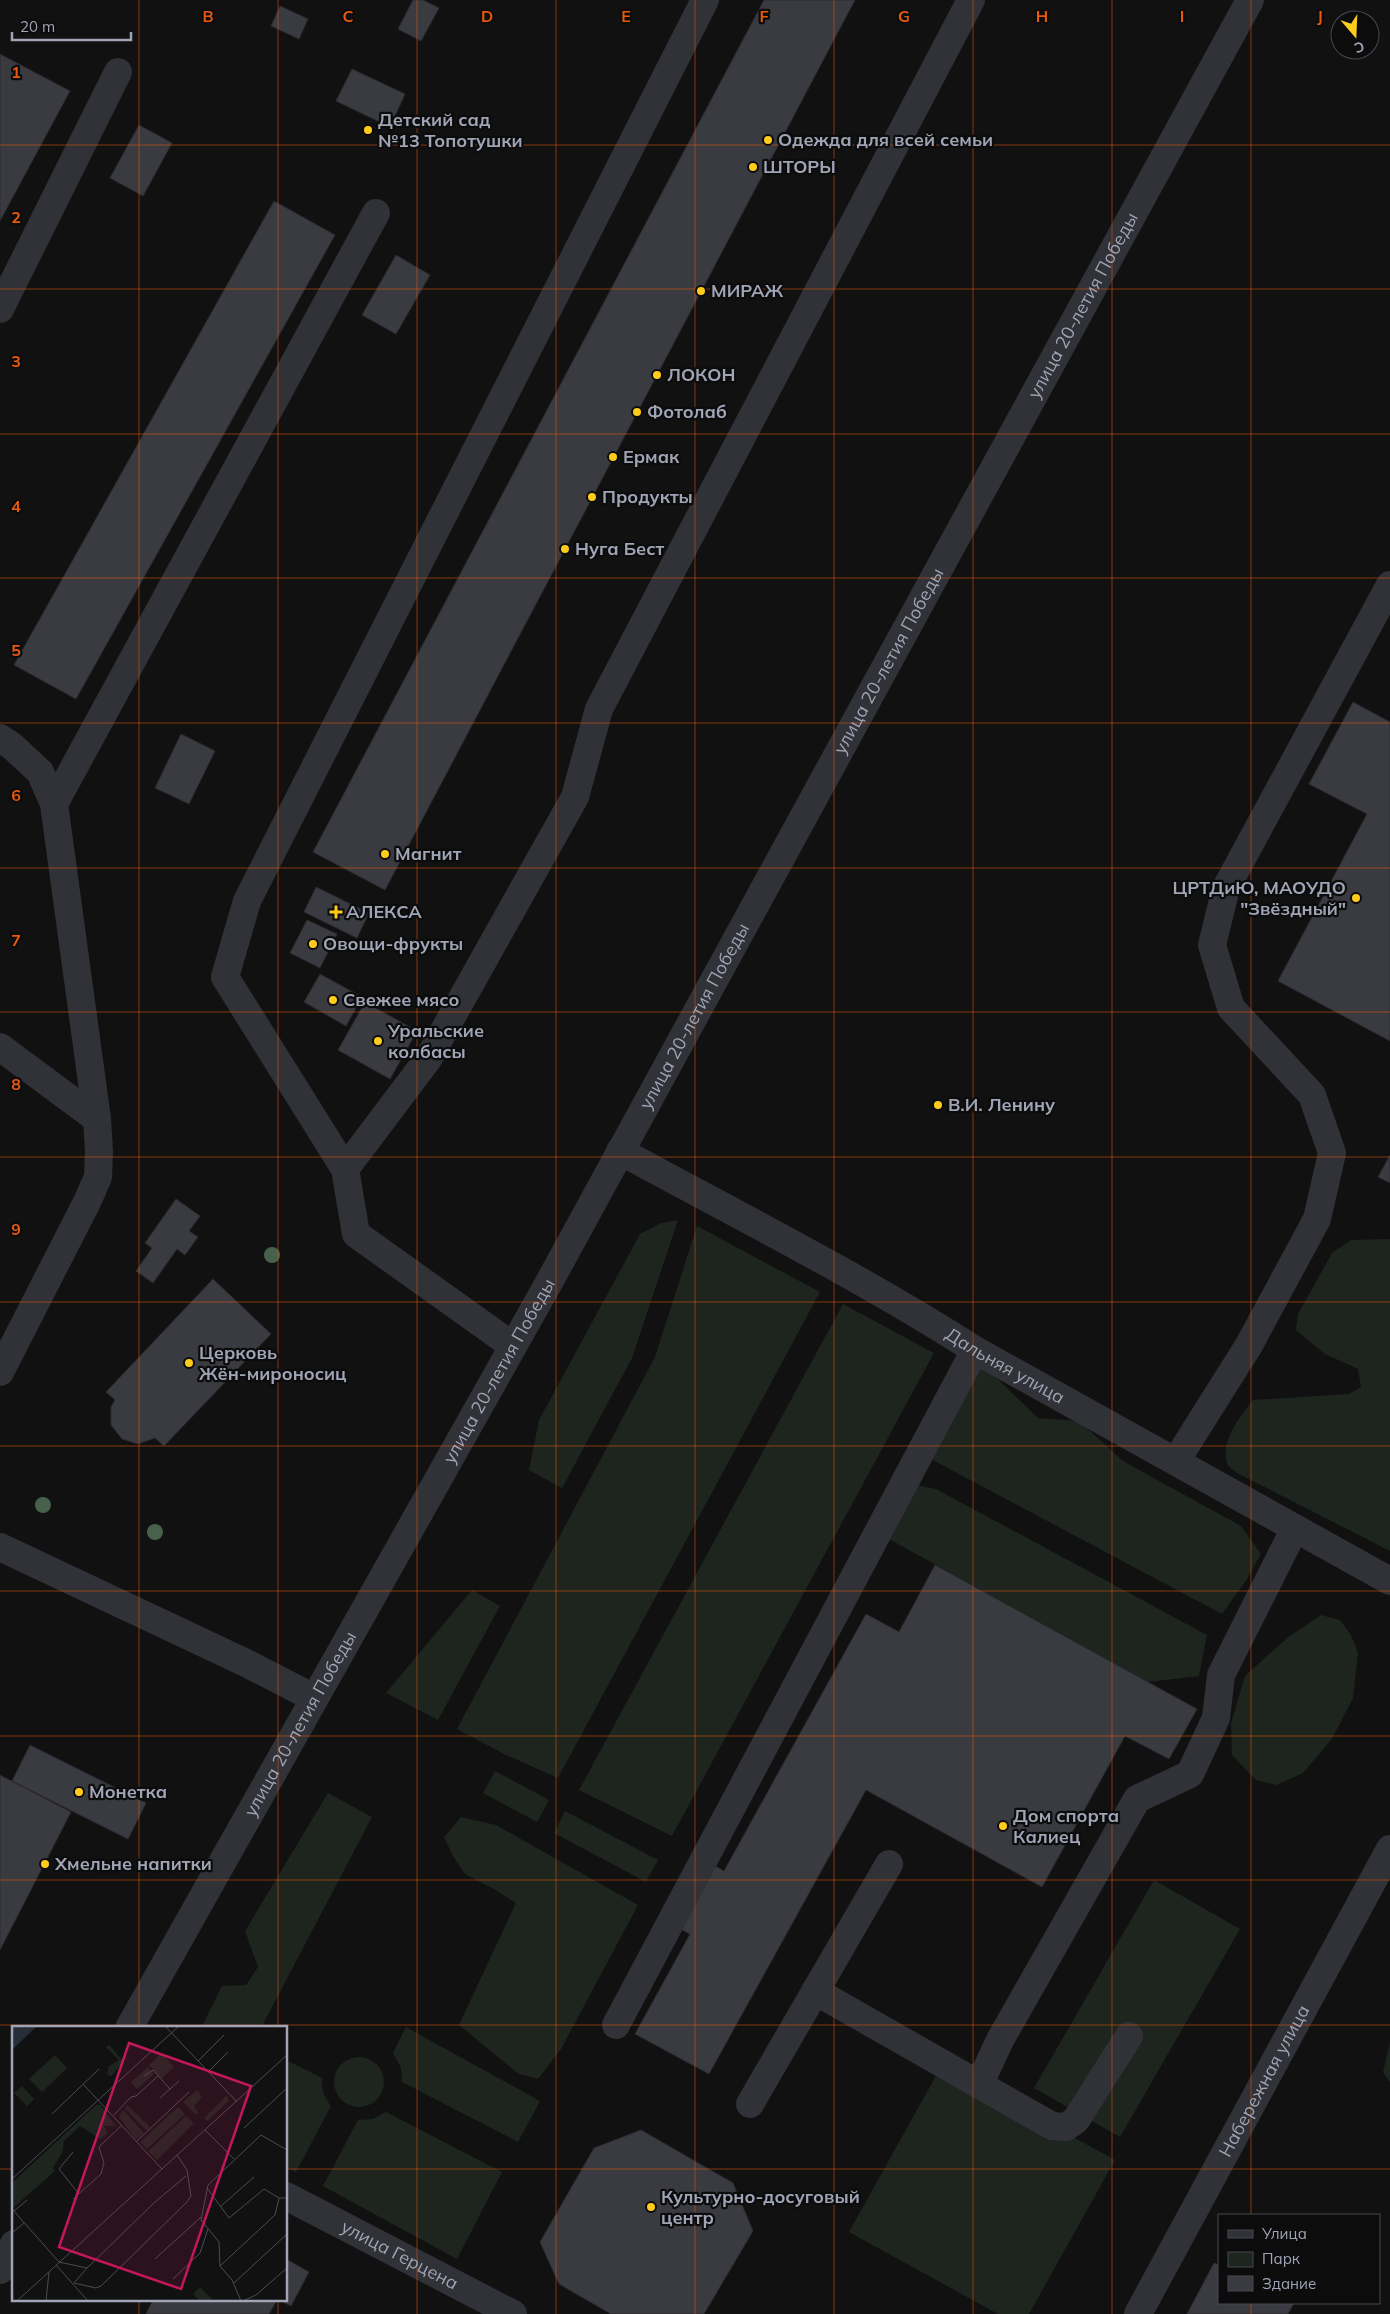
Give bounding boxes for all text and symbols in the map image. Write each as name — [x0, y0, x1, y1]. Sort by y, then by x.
text: B — [202, 6, 214, 26]
text: C — [343, 6, 354, 26]
text: D — [481, 6, 493, 26]
text: E — [621, 6, 631, 26]
text: F — [759, 6, 769, 26]
text: G — [898, 6, 910, 26]
text: H — [1036, 6, 1048, 26]
text: I — [1180, 6, 1184, 26]
text: J — [1317, 6, 1323, 26]
scale bar — [12, 10, 131, 42]
north arrow — [1330, 10, 1380, 60]
text: 20 m — [20, 17, 55, 36]
text: С — [1352, 37, 1367, 57]
text: 1 — [11, 62, 21, 82]
place label: Детский сад №13 Топотушки — [378, 108, 523, 152]
marker: Детский сад №13 Топотушки — [362, 124, 374, 136]
place label: Одежда для всей семьи — [778, 128, 993, 151]
marker: Одежда для всей семьи — [762, 134, 774, 146]
place label: ШТОРЫ — [763, 155, 836, 178]
marker: ШТОРЫ — [747, 161, 759, 173]
text: 2 — [11, 207, 21, 227]
street label: улица 20-летия Победы — [1022, 208, 1143, 403]
place label: МИРАЖ — [711, 279, 783, 302]
marker: МИРАЖ — [695, 285, 707, 297]
text: 3 — [11, 351, 21, 371]
place label: ЛОКОН — [667, 363, 735, 386]
marker: ЛОКОН — [651, 369, 663, 381]
place label: Фотолаб — [647, 400, 727, 423]
marker: Фотолаб — [631, 406, 643, 418]
place label: Ермак — [623, 445, 680, 468]
marker: Ермак — [607, 451, 619, 463]
place label: Продукты — [602, 485, 693, 508]
marker: Продукты — [586, 491, 598, 503]
text: 4 — [11, 496, 21, 516]
place label: Нуга Бест — [575, 537, 665, 560]
marker: Нуга Бест — [559, 543, 571, 555]
street label: улица 20-летия Победы — [828, 564, 948, 758]
text: 5 — [11, 640, 21, 660]
text: 6 — [11, 785, 21, 805]
place label: Магнит — [395, 842, 462, 865]
marker: Магнит — [379, 848, 391, 860]
place label: ЦРТДиЮ, МАОУДО "Звёздный" — [1172, 876, 1346, 920]
marker: ЦРТДиЮ, МАОУДО "Звёздный" — [1350, 892, 1362, 904]
place label: АЛЕКСА — [346, 900, 422, 923]
marker: АЛЕКСА — [330, 906, 342, 918]
street label: улица 20-летия Победы — [634, 919, 754, 1113]
text: 7 — [11, 930, 21, 950]
place label: Овощи-фрукты — [323, 932, 463, 955]
marker: Овощи-фрукты — [307, 938, 319, 950]
place label: Свежее мясо — [343, 988, 459, 1011]
marker: Свежее мясо — [327, 994, 339, 1006]
place label: Уральские колбасы — [387, 1019, 484, 1063]
marker: Уральские колбасы — [372, 1035, 384, 1047]
text: 8 — [11, 1074, 21, 1094]
place label: В.И. Ленину — [948, 1093, 1055, 1116]
marker: В.И. Ленину — [932, 1099, 944, 1111]
text: 9 — [11, 1219, 21, 1239]
street label: улица 20-летия Победы — [437, 1274, 560, 1467]
street label: Дальняя улица — [941, 1322, 1069, 1409]
place label: Церковь Жён-мироносиц — [199, 1341, 347, 1385]
marker: Церковь Жён-мироносиц — [183, 1357, 195, 1369]
street label: улица 20-летия Победы — [239, 1627, 361, 1820]
place label: Монетка — [89, 1780, 167, 1803]
marker: Монетка — [73, 1786, 85, 1798]
place label: Дом спорта Калиец — [1013, 1804, 1119, 1848]
marker: Дом спорта Калиец — [997, 1820, 1009, 1832]
place label: Хмельне напитки — [54, 1852, 212, 1875]
marker: Хмельне напитки — [39, 1858, 51, 1870]
street label: Набережная улица — [1213, 2001, 1314, 2161]
inset map — [12, 2026, 288, 2302]
place label: Культурно-досуговый центр — [661, 2185, 860, 2229]
marker: Культурно-досуговый центр — [645, 2201, 657, 2213]
legend — [1218, 2214, 1380, 2304]
street label: улица Герцена — [337, 2215, 462, 2294]
text: Улица — [1261, 2224, 1307, 2243]
text: Парк — [1262, 2249, 1301, 2268]
text: Здание — [1262, 2274, 1316, 2293]

